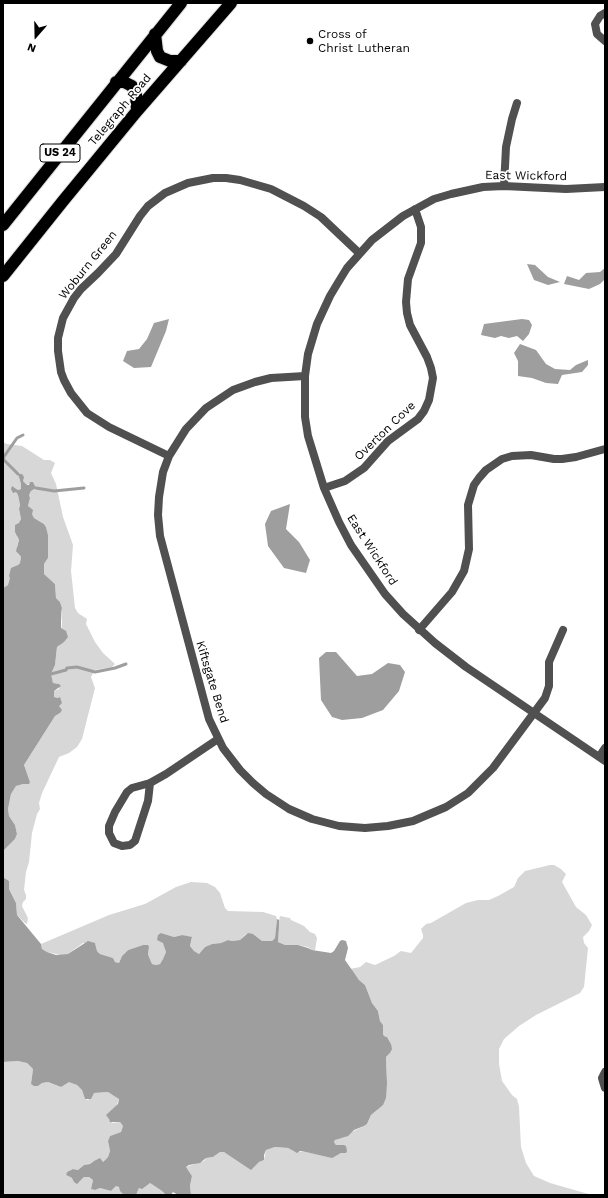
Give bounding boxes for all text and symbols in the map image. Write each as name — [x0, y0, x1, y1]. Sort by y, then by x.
north arrow — [16, 16, 56, 56]
place label: Cross of Christ Lutheran — [318, 27, 410, 55]
marker: Cross of Christ Lutheran — [305, 36, 315, 46]
text: N — [26, 40, 38, 55]
street label: Telegraph Road — [86, 71, 154, 149]
road number: US 24 — [40, 144, 80, 162]
street label: East Wickford — [485, 168, 567, 184]
street label: Woburn Green — [56, 228, 120, 302]
street label: Overton Cove — [352, 398, 418, 464]
street label: East Wickford — [344, 512, 400, 588]
street label: Kiftsgate Bend — [193, 639, 231, 725]

